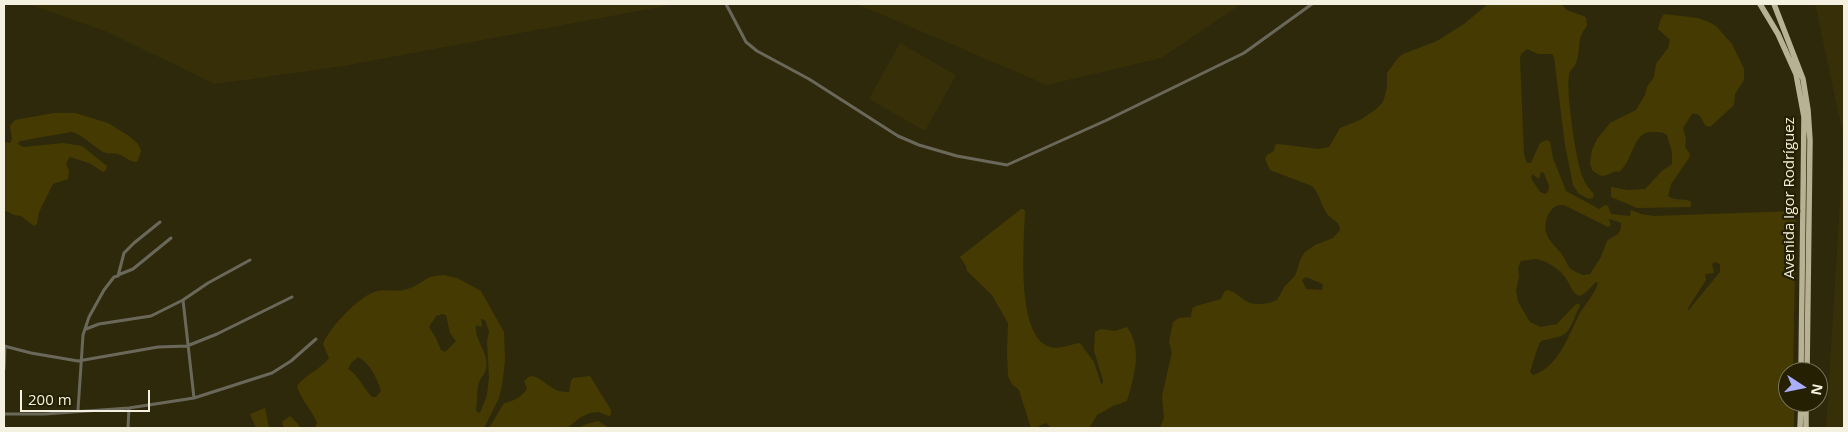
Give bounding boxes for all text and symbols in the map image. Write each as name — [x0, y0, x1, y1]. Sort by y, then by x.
street label: Avenida Igor Rodríguez — [1781, 117, 1799, 279]
north arrow — [1778, 362, 1828, 412]
scale bar — [22, 380, 152, 412]
text: N — [1807, 382, 1828, 397]
text: 200 m — [28, 389, 72, 409]

